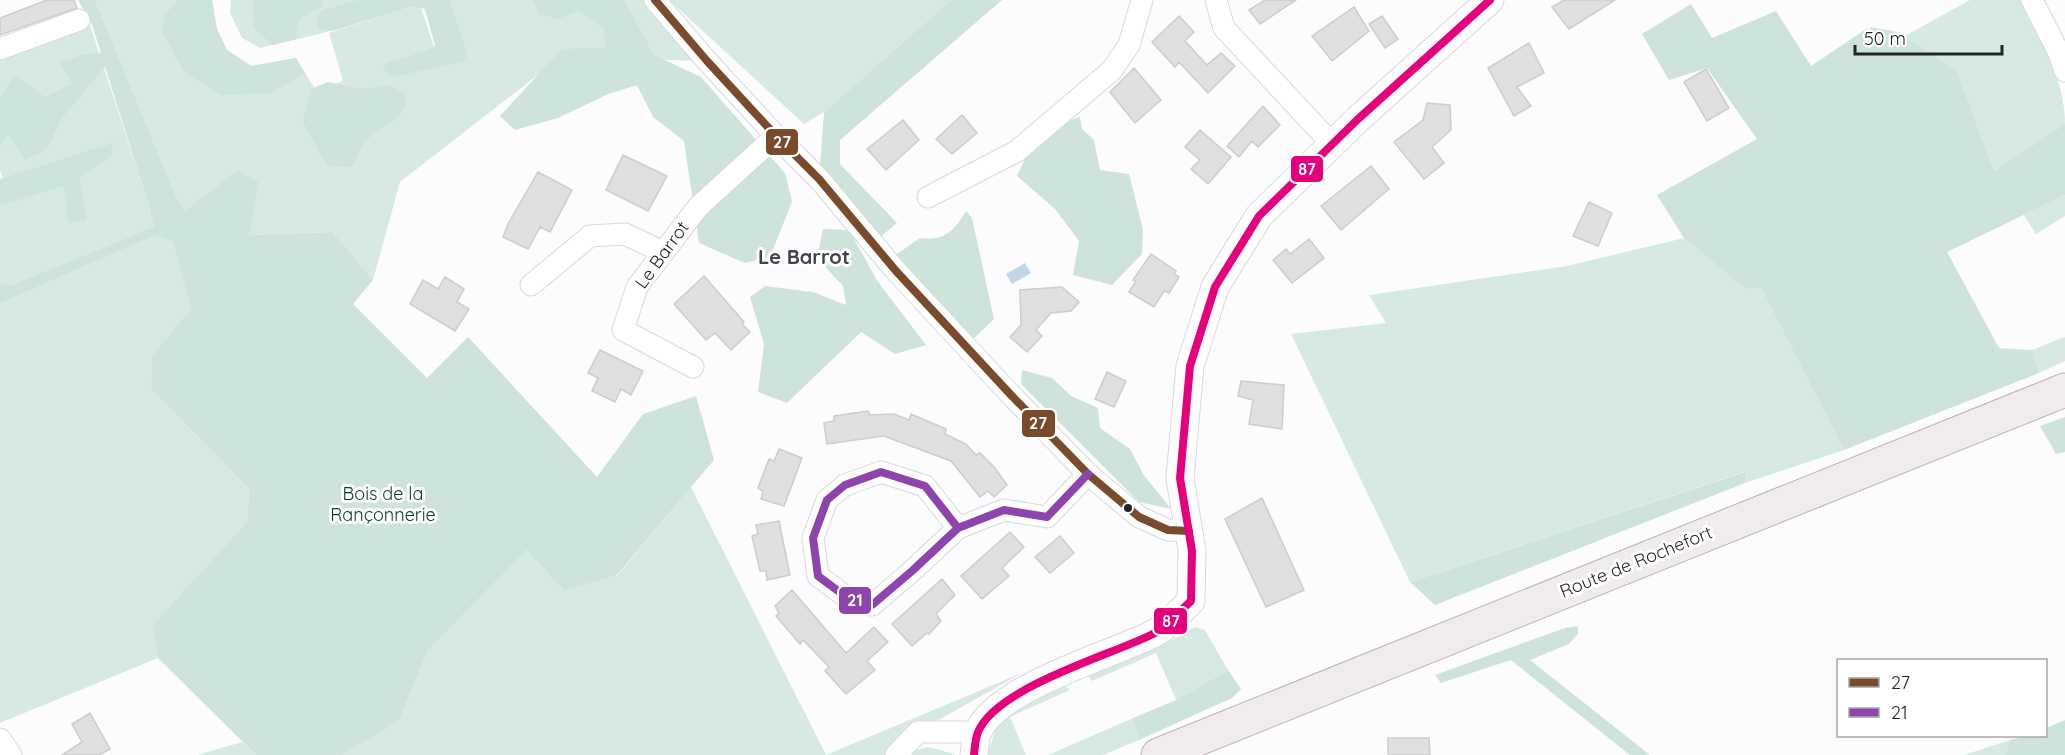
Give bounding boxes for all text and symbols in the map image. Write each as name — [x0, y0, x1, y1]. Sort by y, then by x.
scale bar — [1855, 18, 2002, 56]
text: 50 m — [1864, 27, 1906, 50]
line badge: 27 — [765, 128, 799, 156]
text: 27 — [773, 132, 791, 152]
line badge: 87 — [1290, 155, 1324, 183]
text: 87 — [1298, 159, 1316, 179]
street label: Le Barrot — [629, 217, 694, 293]
district label: Le Barrot — [758, 244, 850, 269]
line badge: 27 — [1021, 409, 1056, 438]
text: 27 — [1029, 413, 1047, 433]
park label: Bois de la Rançonnerie — [330, 482, 436, 526]
unlabelled marker — [1122, 502, 1134, 514]
street label: Route de Rochefort — [1556, 520, 1715, 603]
line badge: 21 — [838, 586, 872, 615]
text: 21 — [847, 590, 863, 610]
line badge: 87 — [1153, 607, 1188, 635]
text: 87 — [1162, 611, 1180, 631]
legend — [1837, 659, 2047, 737]
text: 27 — [1891, 671, 1910, 694]
text: 21 — [1891, 701, 1908, 724]

